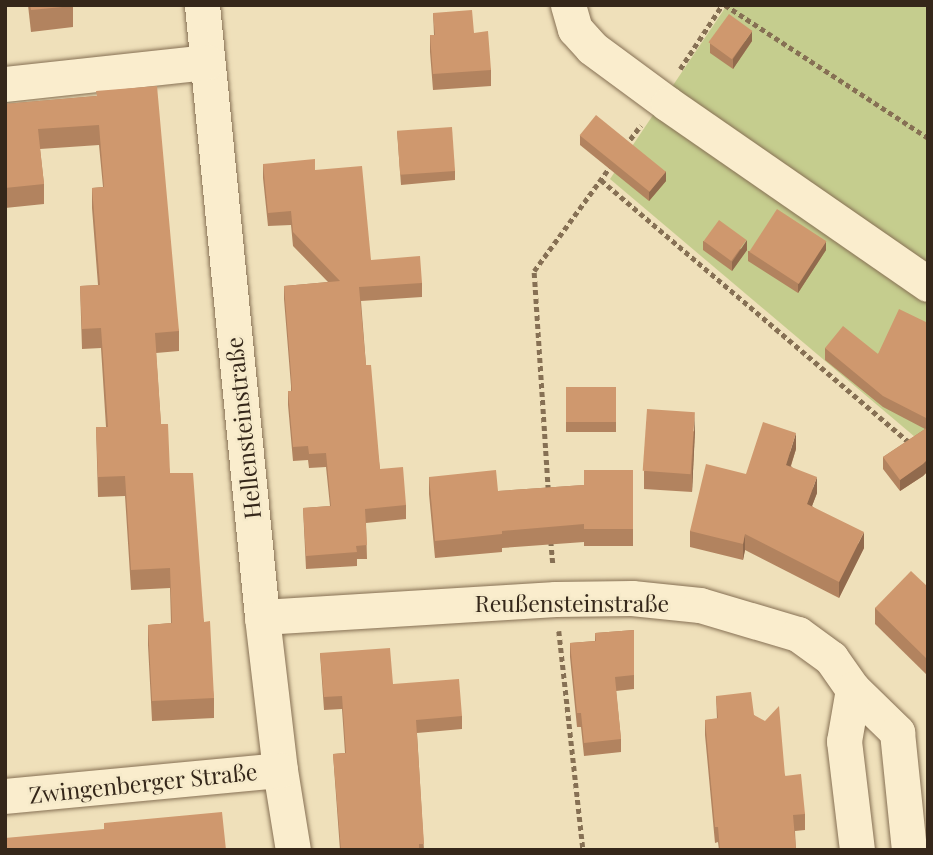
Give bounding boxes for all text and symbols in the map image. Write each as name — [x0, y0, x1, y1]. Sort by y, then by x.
street label: Hellensteinstraße — [220, 336, 266, 520]
street label: Reußensteinstraße — [475, 589, 669, 617]
street label: Zwingenberger Straße — [27, 757, 259, 809]

